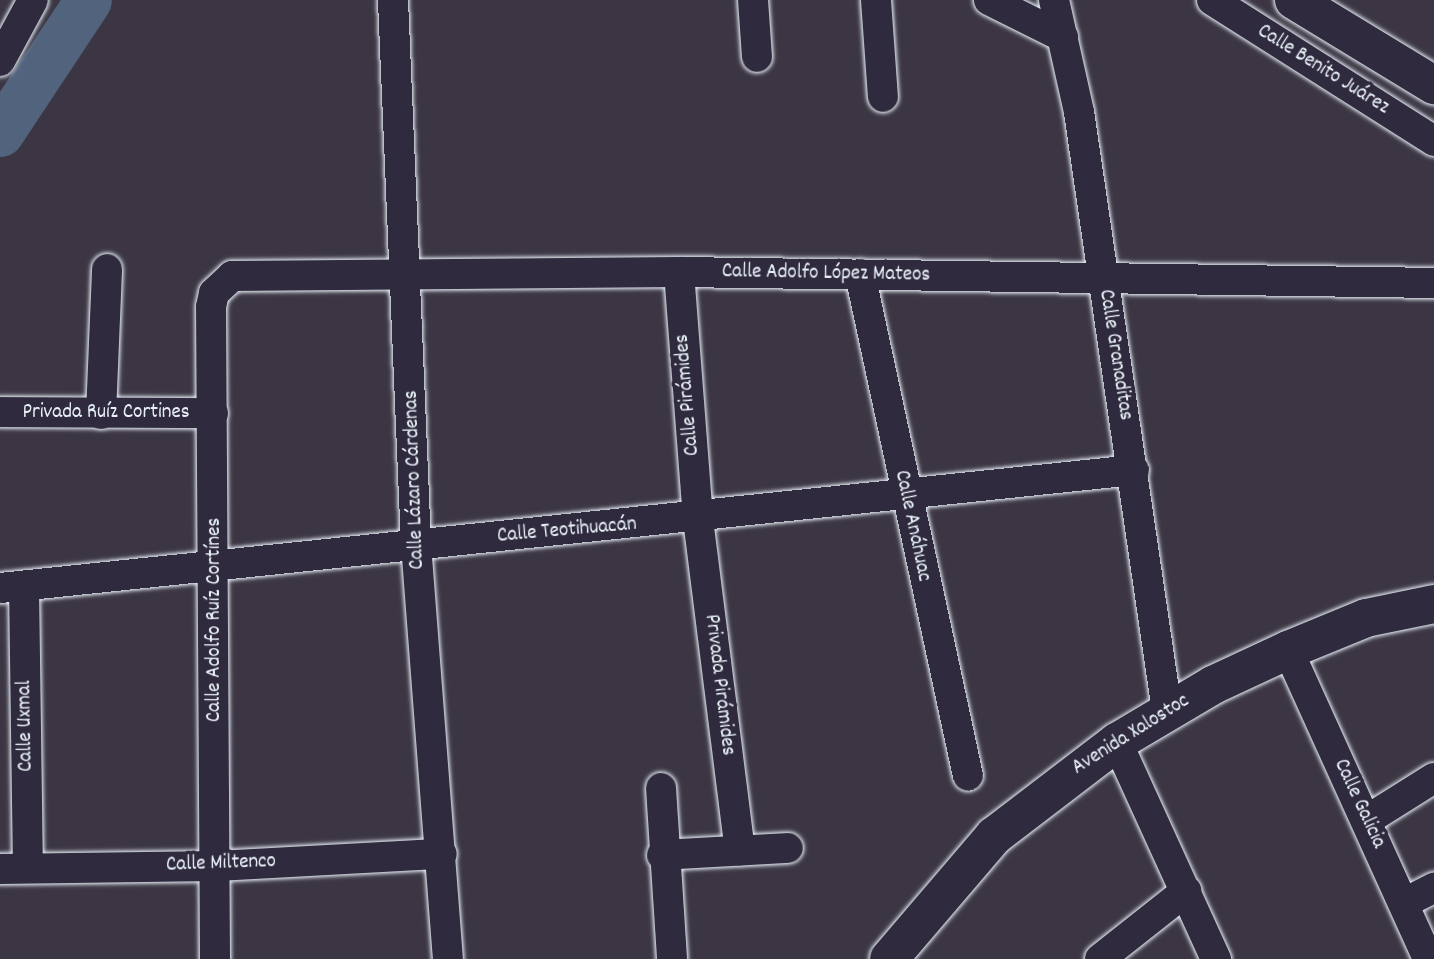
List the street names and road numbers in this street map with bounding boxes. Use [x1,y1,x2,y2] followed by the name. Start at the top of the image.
[1252,19,1394,121] street label: Calle Benito Juárez
[722,260,930,288] street label: Calle Adolfo López Mateos
[1092,288,1138,422] street label: Calle Granaditas
[670,333,706,457] street label: Calle Pirámides
[399,390,431,570] street label: Calle Lázaro Cárdenas
[22,400,190,426] street label: Privada Ruíz Cortines
[888,468,936,584] street label: Calle Anáhuac
[496,512,638,550] street label: Calle Teotihuacán
[202,518,228,722] street label: Calle Adolfo Ruíz Cortínes
[698,613,740,757] street label: Privada Pirámides
[13,680,39,772] street label: Calle Uxmal
[1068,689,1194,781] street label: Avenida Xalostoc
[1327,755,1391,853] street label: Calle Galicia
[166,849,276,879] street label: Calle Miltenco

